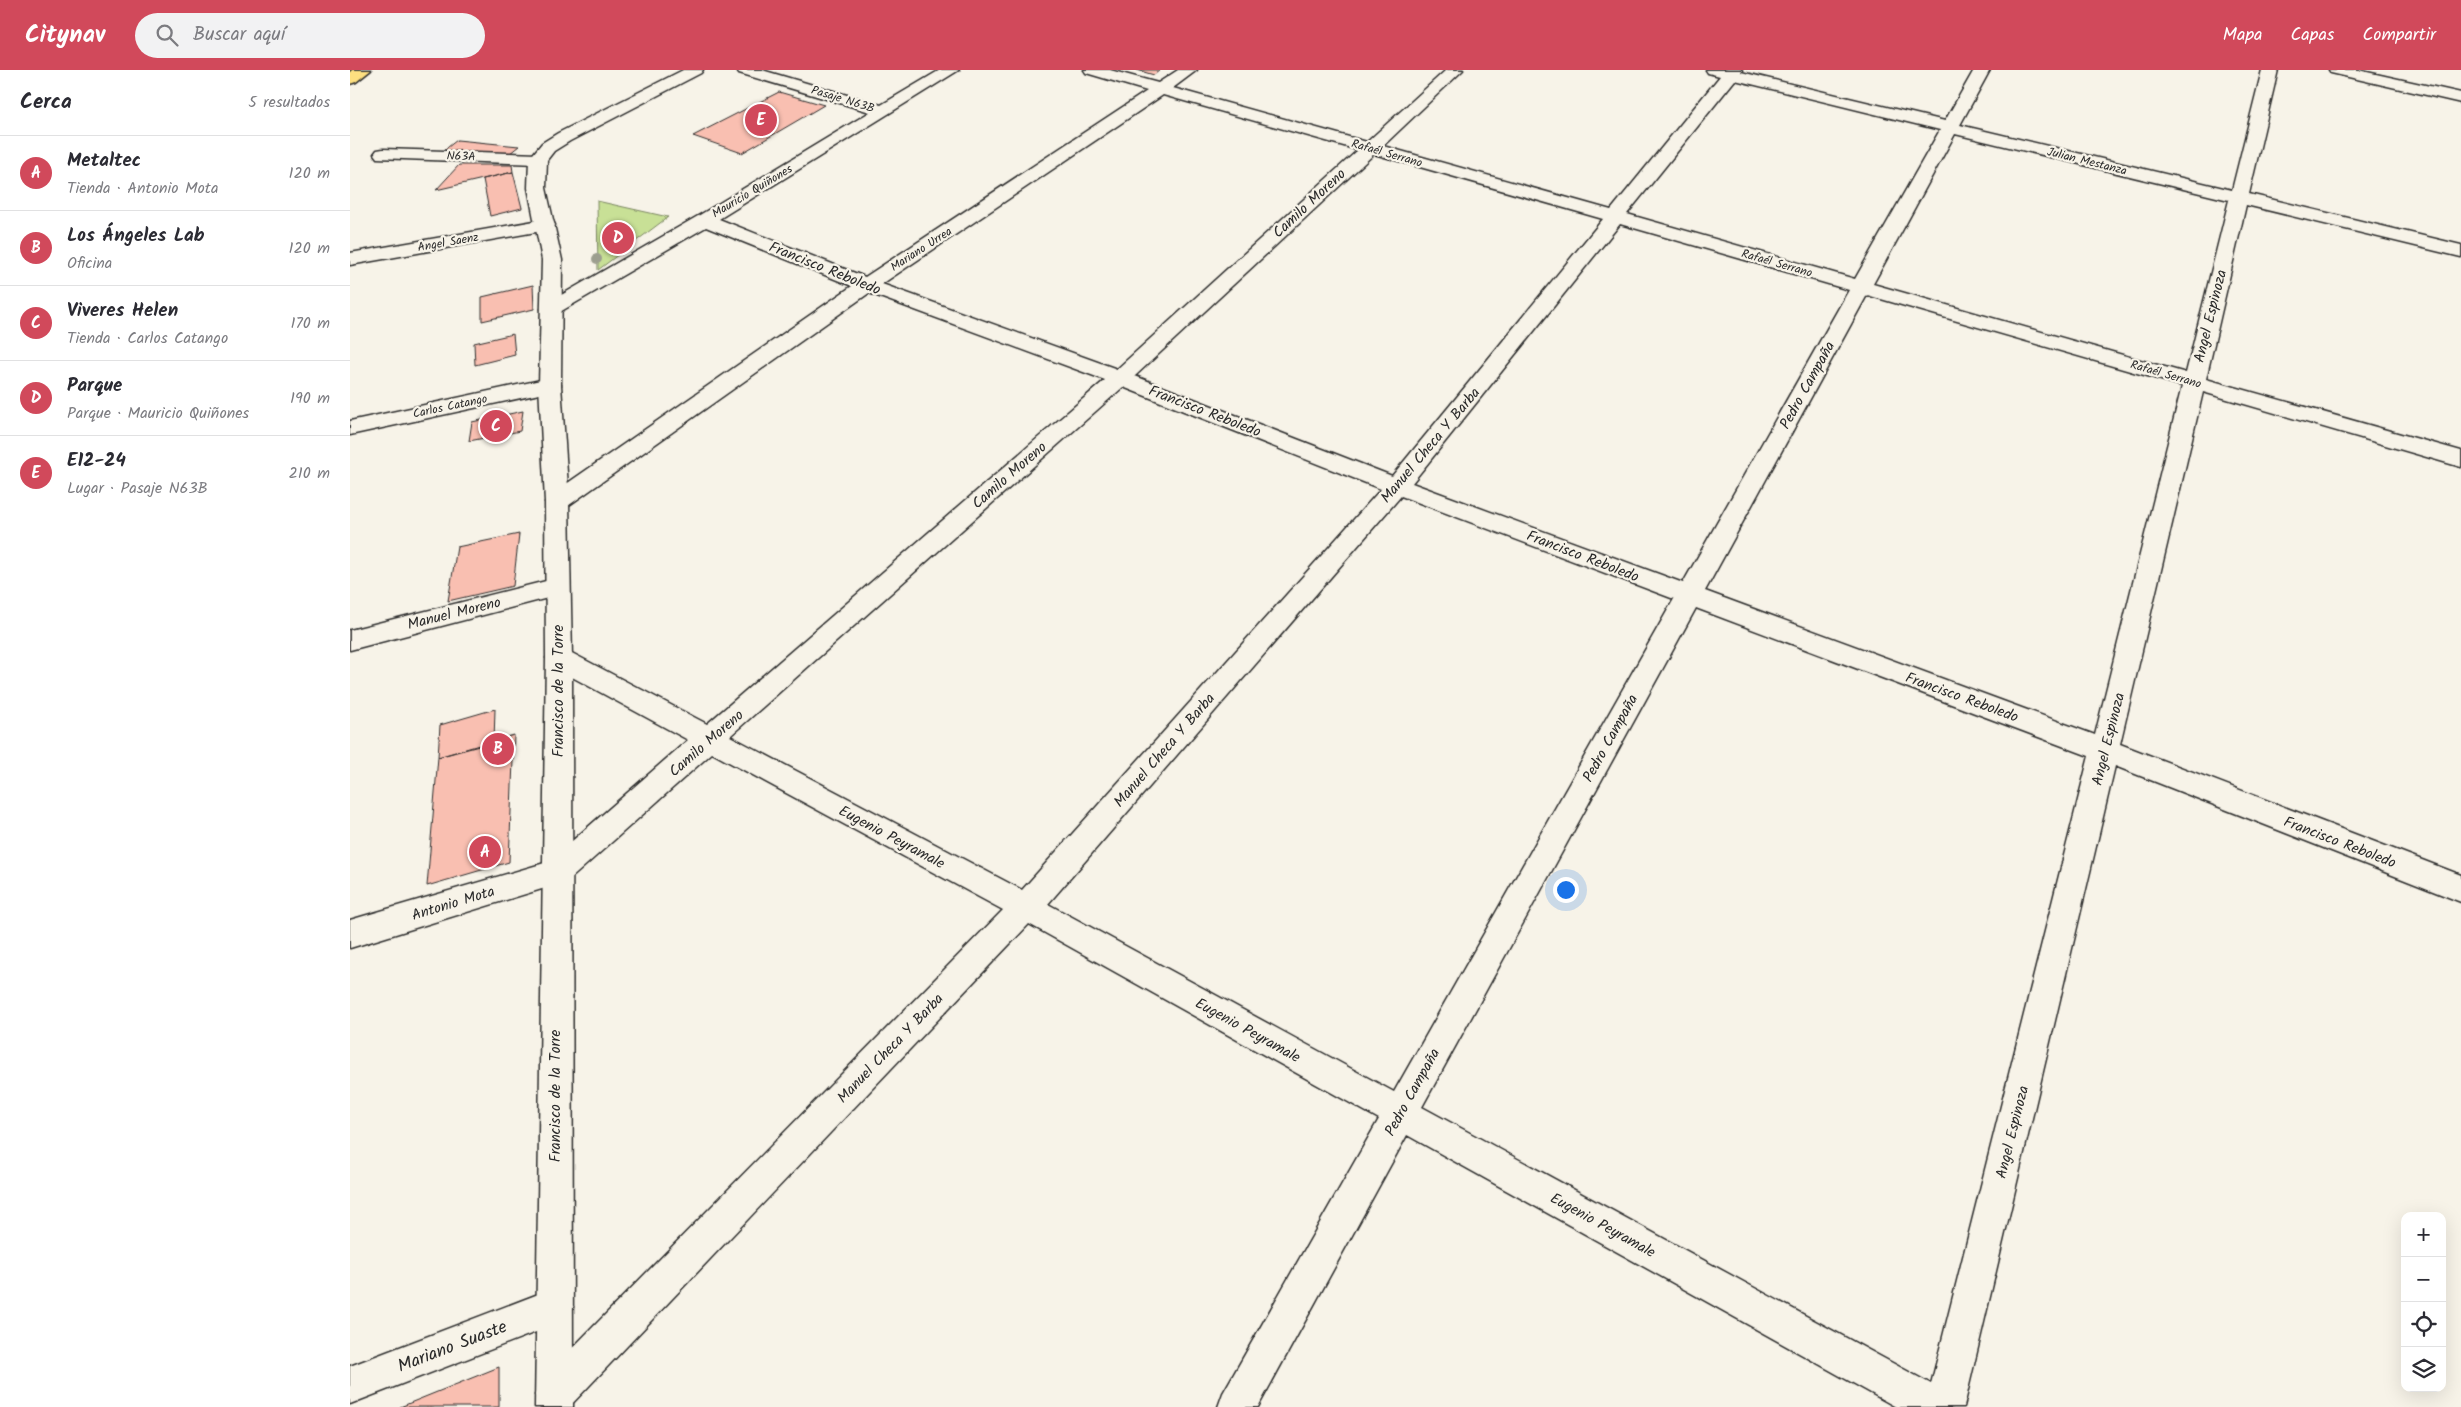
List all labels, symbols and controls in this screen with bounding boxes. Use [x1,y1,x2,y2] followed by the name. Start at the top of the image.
[135,13,485,58] search box
[25,16,105,55] text: Citynav
[193,20,285,50] text: Buscar aquí
[153,21,181,49] icon: search
[2223,21,2263,50] text: Mapa
[2291,21,2335,50] text: Capas
[2363,21,2436,50] text: Compartir
[809,81,877,118] street label: Pasaje N63B
[20,86,72,119] text: Cerca
[248,90,330,115] text: 5 resultados
[745,101,777,139] pin: E
[1349,134,1425,173] street label: Rafaél Serrano
[2045,142,2129,181] street label: Julian Mestanza
[67,146,141,176] text: Metaltec
[446,147,476,166] street label: N63A
[708,160,796,223] street label: Mauricio Quiñones
[31,161,41,186] text: A
[289,161,330,186] text: 120 m
[1267,163,1352,244] street label: Camilo Moreno
[67,176,218,201] text: Tienda · Antonio Mota
[602,219,634,257] pin: D
[67,221,205,251] text: Los Ángeles Lab
[887,222,956,277] street label: Mariano Urrea
[416,228,480,257] street label: Angel Saenz
[31,236,41,261] text: B
[289,236,330,261] text: 120 m
[765,236,884,302] street label: Francisco Reboledo
[1739,244,1815,283] street label: Rafaél Serrano
[67,251,112,276] text: Oficina
[2188,267,2234,365] street label: Angel Espinoza
[67,296,178,326] text: Viveres Helen
[31,311,41,336] text: C
[290,311,330,336] text: 170 m
[67,326,228,351] text: Tienda · Carlos Catango
[1774,337,1842,434] street label: Pedro Campaña
[2128,355,2204,394] street label: Rafaél Serrano
[67,371,122,401] text: Parque
[1145,379,1265,445] street label: Francisco Reboledo
[1375,382,1487,509] street label: Manuel Checa Y Barba
[31,386,41,411] text: D
[290,386,330,411] text: 190 m
[411,389,489,424] street label: Carlos Catango
[67,401,249,426] text: Parque · Mauricio Quiñones
[480,407,512,445] pin: C
[967,436,1053,515] street label: Camilo Moreno
[67,446,126,476] text: E12-24
[32,461,40,486] text: E
[289,461,330,486] text: 210 m
[67,476,208,501] text: Lugar · Pasaje N63B
[1523,524,1643,590] street label: Francisco Reboledo
[405,591,504,637] street label: Manuel Moreno
[547,625,571,757] street label: Francisco de la Torre
[1902,666,2022,730] street label: Francisco Reboledo
[1108,688,1221,813] street label: Manuel Checa Y Barba
[1577,690,1645,787] street label: Pedro Campaña
[2086,690,2132,788] street label: Angel Espinoza
[664,704,750,783] street label: Camilo Moreno
[482,730,514,768] pin: B
[834,800,949,876] street label: Eugenio Peyramale
[2280,810,2400,876] street label: Francisco Reboledo
[469,833,501,871] pin: A
[1553,877,1579,903] your location
[409,880,498,928] street label: Antonio Mota
[832,988,950,1109] street label: Manuel Checa Y Barba
[1190,992,1305,1070] street label: Eugenio Peyramale
[544,1030,568,1162] street label: Francisco de la Torre
[1379,1044,1447,1141] street label: Pedro Campaña
[1990,1083,2036,1181] street label: Angel Espinoza
[1545,1187,1660,1265] street label: Eugenio Peyramale
[2401,1212,2446,1392] map controls
[2401,1212,2446,1257] button: +
[2401,1257,2446,1302] button: −
[2401,1302,2446,1347] button: locate
[393,1313,512,1382] street label: Mariano Suaste
[2401,1347,2446,1392] button: layers

